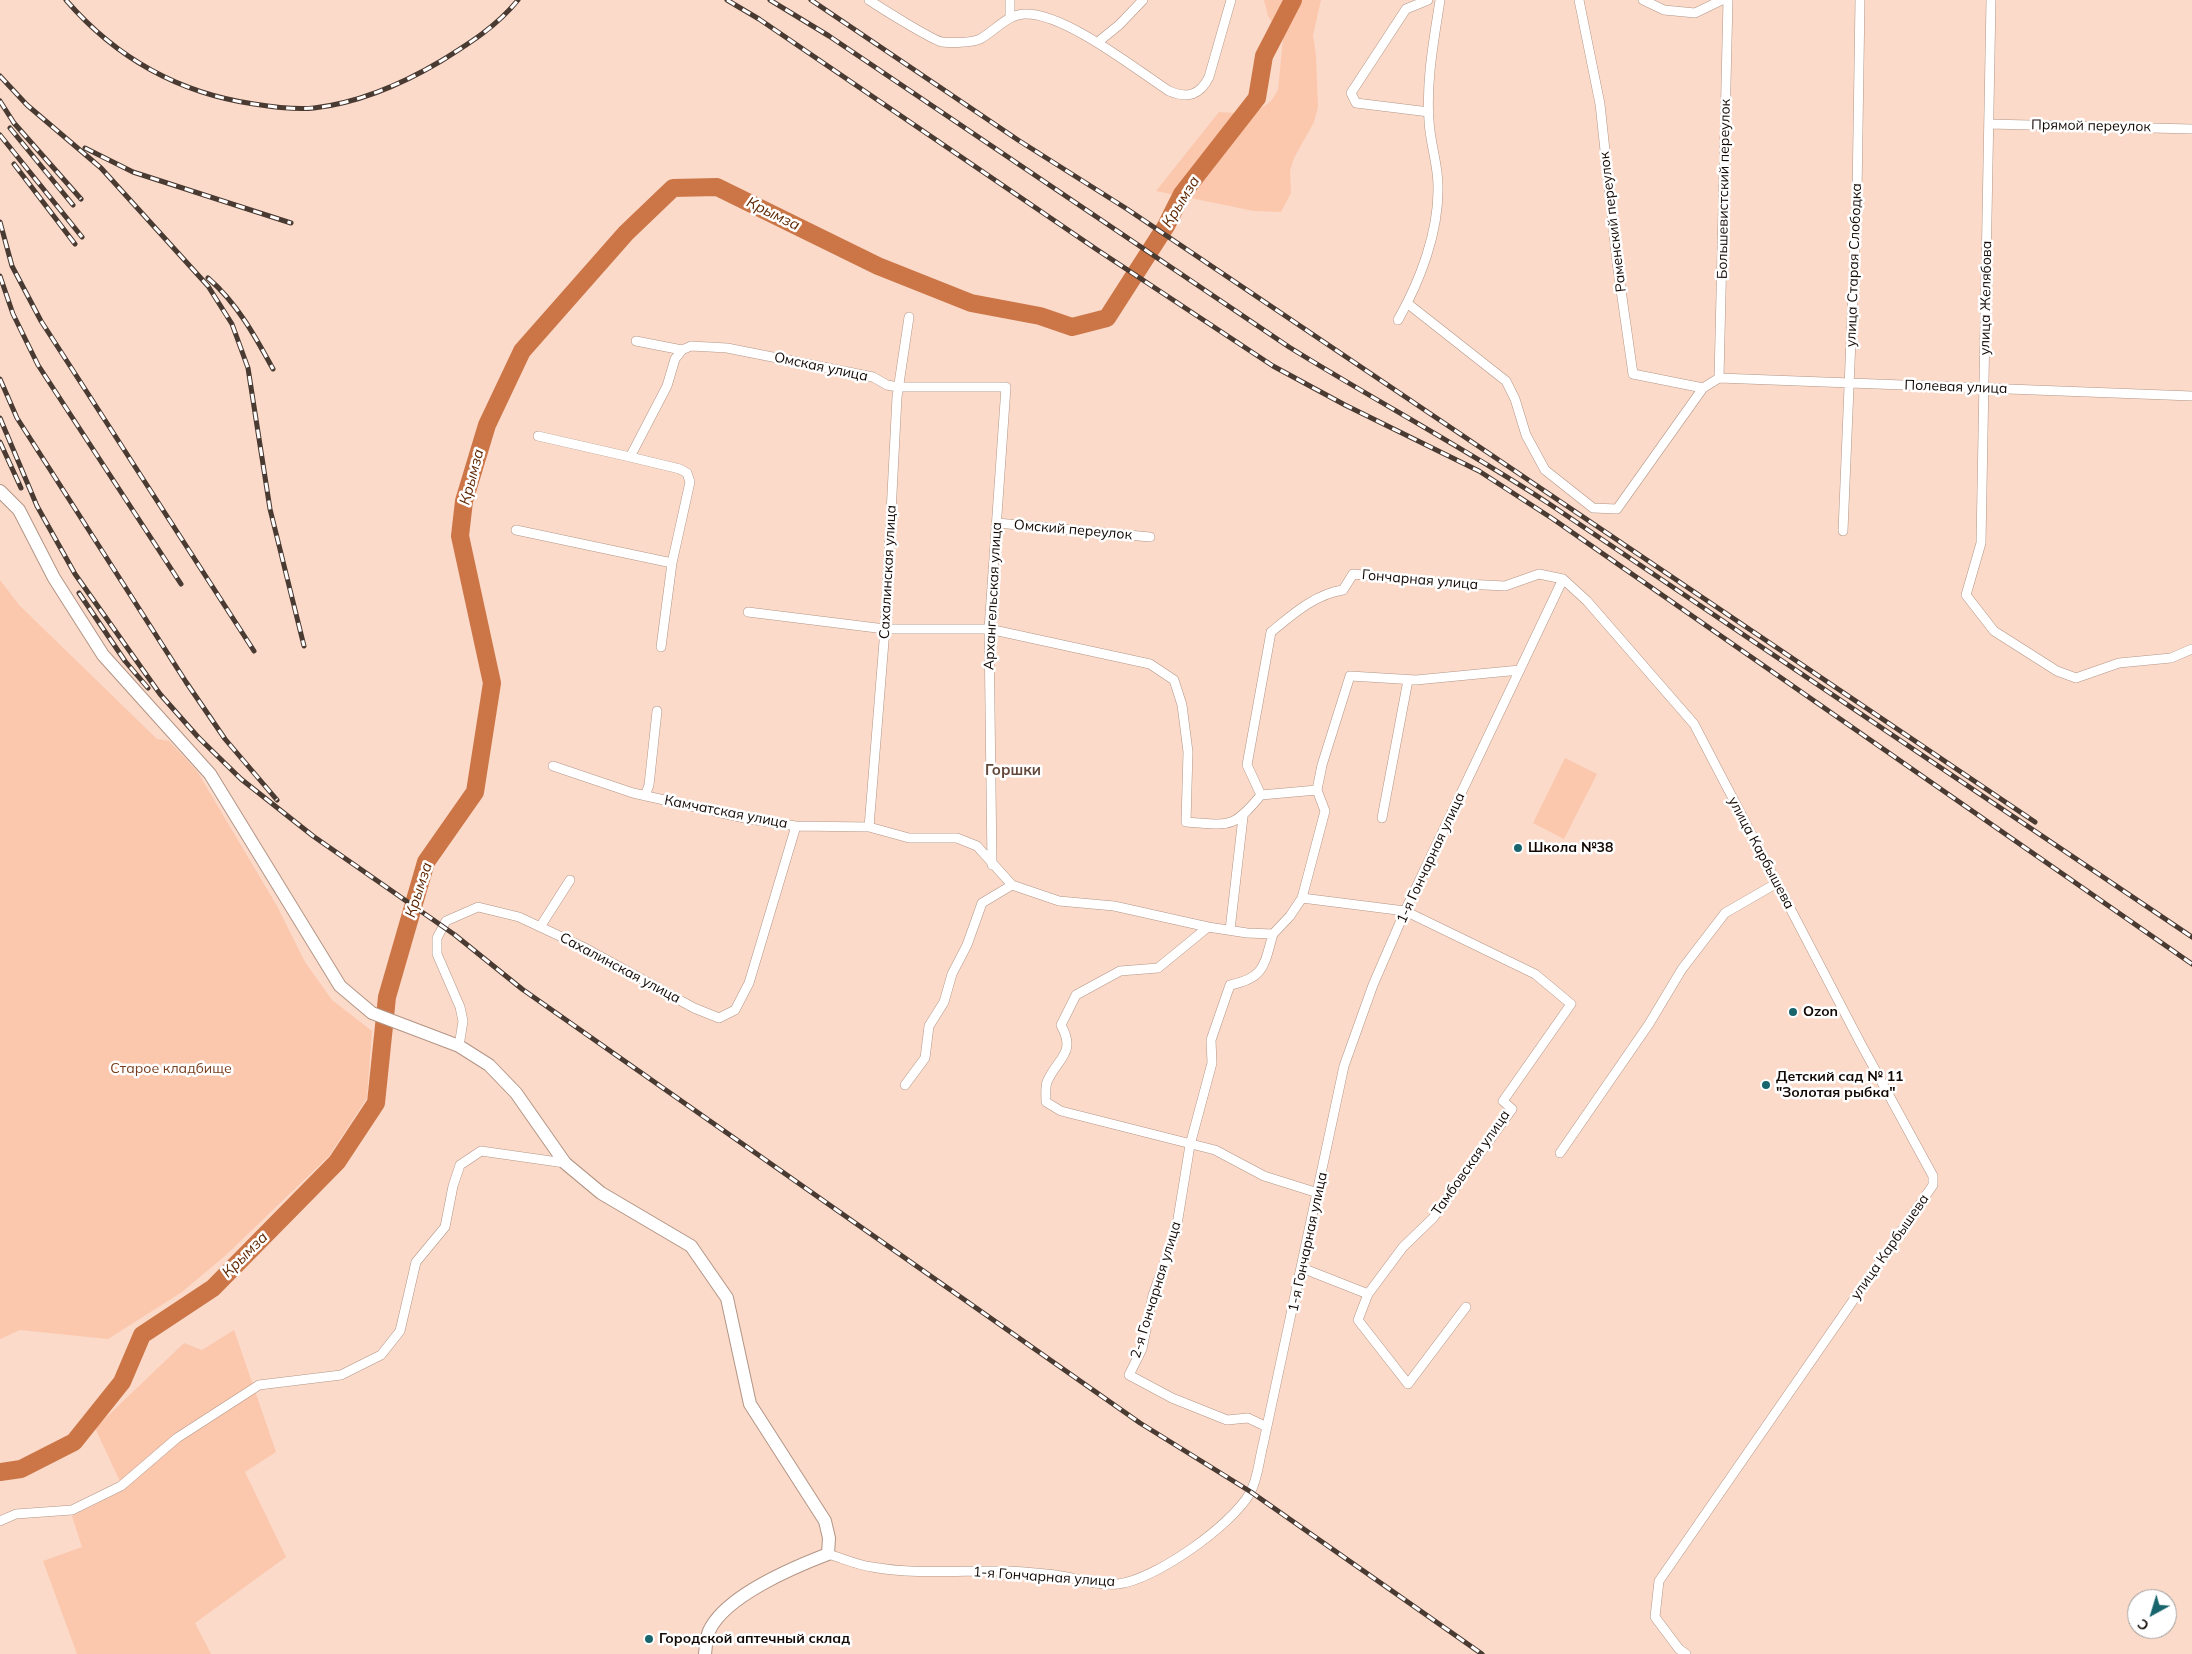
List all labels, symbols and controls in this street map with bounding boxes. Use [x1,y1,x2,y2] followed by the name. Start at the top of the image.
[1714,99,1734,279] street label: Большевистский переулок
[2031,117,2151,135] street label: Прямой переулок
[1596,151,1630,293] street label: Раменский переулок
[1158,173,1204,231] water label: Крымза
[1843,183,1865,347] street label: улица Старая Слободка
[743,193,803,235] water label: Крымза
[1977,241,1995,355] street label: улица Желябова
[773,349,869,385] street label: Омская улица
[1904,377,2008,397] street label: Полевая улица
[456,447,488,507] water label: Крымза
[876,505,900,639] street label: Сахалинская улица
[1013,516,1133,544] street label: Омский переулок
[981,522,1005,670] street label: Архангельская улица
[1361,567,1479,593] street label: Гончарная улица
[985,761,1041,779] district label: Горшки
[1393,790,1469,926] street label: 1-я Гончарная улица
[663,792,789,832] street label: Камчатская улица
[1724,794,1798,912] street label: улица Карбышева
[1528,840,1613,856] place label: Школа №38
[1512,842,1524,854] marker: Школа №38
[402,860,436,920] water label: Крымза
[557,929,683,1007] street label: Сахалинская улица
[1803,1004,1838,1020] place label: Ozon
[1787,1006,1799,1018] marker: Ozon
[110,1061,232,1077] park label: Старое кладбище
[1776,1069,1903,1102] place label: Детский сад № 11 "Золотая рыбка"
[1760,1079,1772,1091] marker: Детский сад № 11 "Золотая рыбка"
[1428,1107,1514,1219] street label: Тамбовская улица
[1285,1171,1331,1313] street label: 1-я Гончарная улица
[1847,1191,1933,1303] street label: улица Карбышева
[1127,1219,1185,1361] street label: 2-я Гончарная улица
[218,1228,272,1282] water label: Крымза
[972,1564,1116,1590] street label: 1-я Гончарная улица
[2127,1589,2177,1639] north arrow
[2134,1615,2153,1635] text: С
[659,1631,850,1647] place label: Городской аптечный склад
[643,1633,655,1645] marker: Городской аптечный склад

